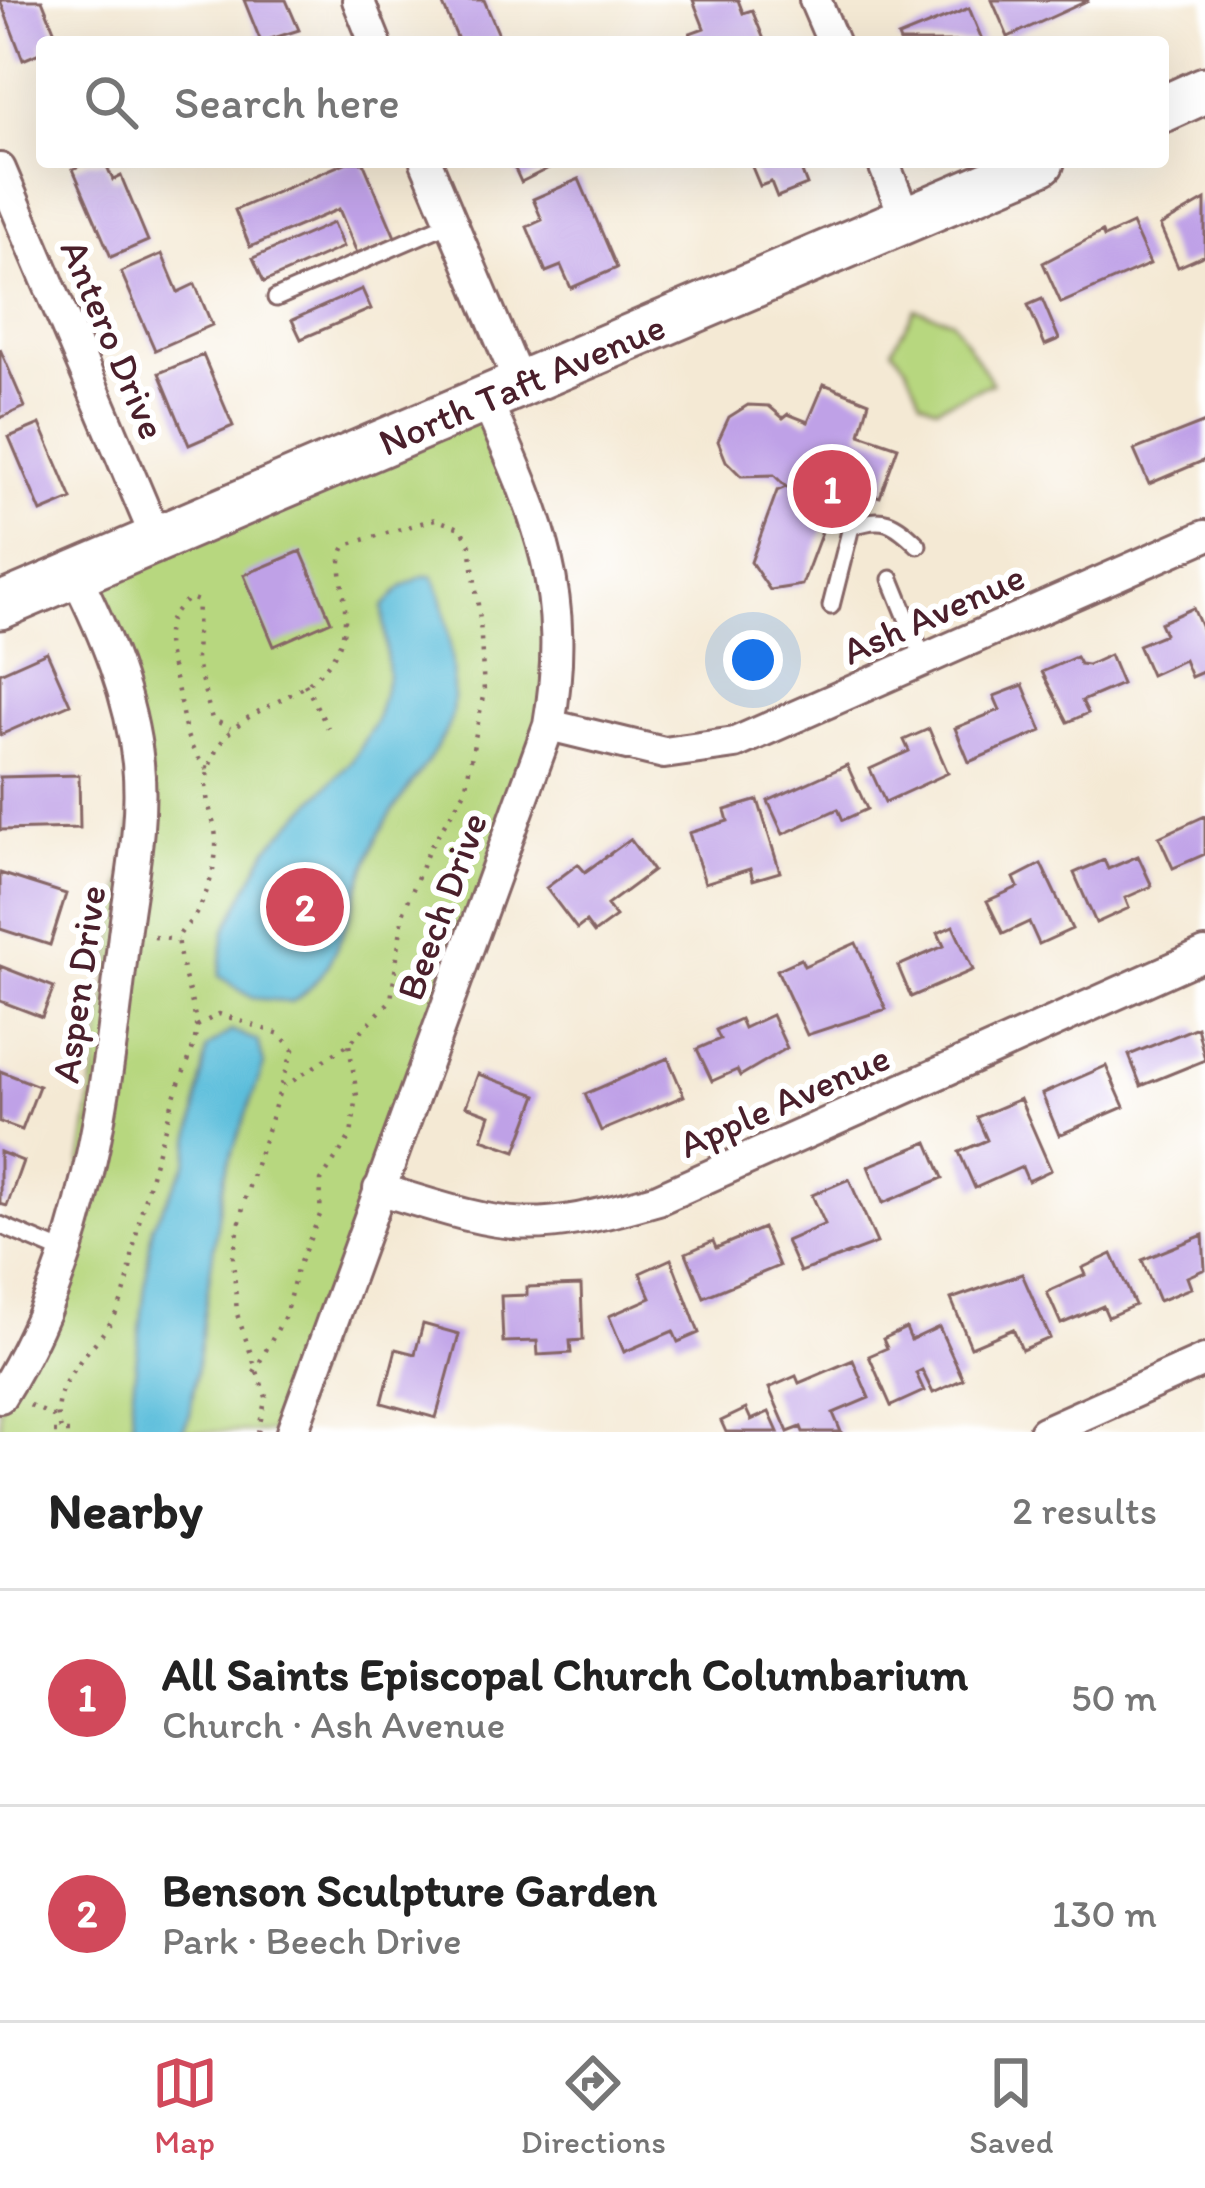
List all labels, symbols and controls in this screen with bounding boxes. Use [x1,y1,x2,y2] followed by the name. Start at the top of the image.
[36,36,1169,168] search box
[78,69,144,135] icon: search
[174,75,400,129] text: Search here
[50,232,177,446] street label: Antero Drive
[371,302,672,466] street label: North Taft Avenue
[793,444,871,534] pin: 1
[835,552,1032,675] street label: Ash Avenue
[723,630,783,690] your location
[386,806,497,1006] street label: Beech Drive
[266,862,344,952] pin: 2
[41,882,116,1086] street label: Aspen Drive
[671,1033,897,1168] street label: Apple Avenue
[48,1480,203,1541] text: Nearby
[1012,1487,1157,1534] text: 2 results
[162,1647,968,1701] text: All Saints Episcopal Church Columbarium
[78,1674,96,1721] text: 1
[1071,1674,1157,1721] text: 50 m
[162,1701,505,1748] text: Church · Ash Avenue
[162,1863,657,1917] text: Benson Sculpture Garden
[77,1890,97,1937] text: 2
[1052,1890,1157,1937] text: 130 m
[162,1917,462,1964] text: Park · Beech Drive
[152,2050,218,2161] tab: Map
[521,2050,666,2161] tab: Directions
[969,2050,1053,2161] tab: Saved

